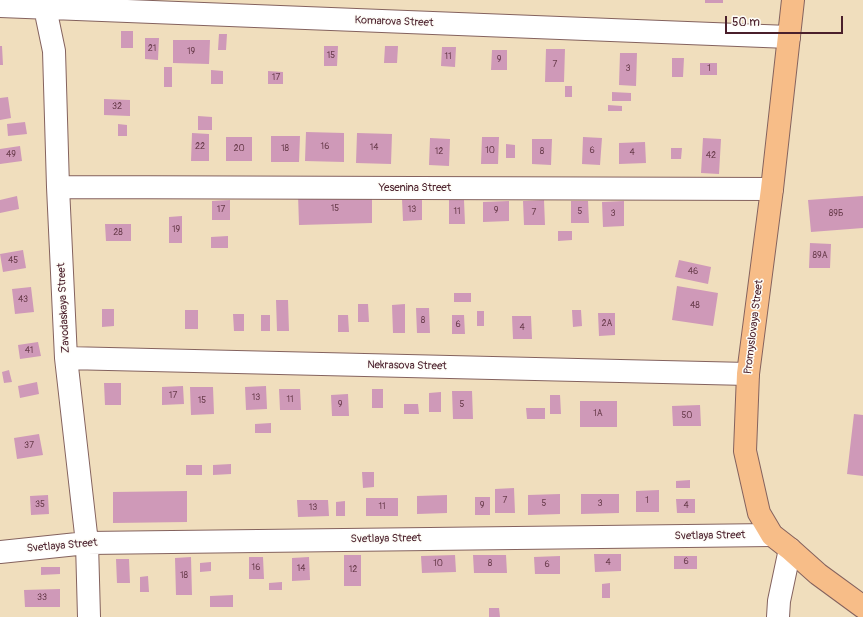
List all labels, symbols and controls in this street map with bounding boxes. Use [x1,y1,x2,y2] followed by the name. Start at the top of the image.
[727,8,845,34] scale bar
[354,14,434,30] street label: Komarova Street
[732,15,760,30] text: 50 m
[148,44,156,54] house number: 21
[187,47,195,57] house number: 19
[327,51,335,61] house number: 15
[444,52,452,62] house number: 11
[497,55,501,65] house number: 9
[553,60,557,70] house number: 7
[625,64,631,74] house number: 3
[707,64,711,74] house number: 1
[272,73,280,83] house number: 17
[112,102,122,112] house number: 32
[195,142,205,152] house number: 22
[321,142,329,152] house number: 16
[370,143,378,153] house number: 14
[233,144,245,154] house number: 20
[281,144,289,154] house number: 18
[485,146,495,156] house number: 10
[589,146,595,156] house number: 6
[435,147,443,157] house number: 12
[540,147,544,157] house number: 8
[629,148,635,158] house number: 4
[6,150,16,160] house number: 49
[706,151,716,161] house number: 42
[379,181,451,195] street label: Yesenina Street
[331,204,339,214] house number: 15
[217,205,225,215] house number: 17
[408,205,416,215] house number: 13
[494,206,498,216] house number: 9
[453,207,461,217] house number: 11
[578,207,582,217] house number: 5
[532,208,536,218] house number: 7
[610,209,616,219] house number: 3
[829,209,843,219] house number: 89Б
[172,225,180,235] house number: 19
[113,228,123,238] house number: 28
[812,251,828,261] house number: 89А
[8,256,18,266] house number: 45
[55,262,73,354] street label: Zavodaskaya Street
[688,267,698,277] house number: 46
[742,279,766,375] street label: Promyslovaya Street
[18,295,28,305] house number: 43
[690,301,700,311] house number: 48
[421,316,425,326] house number: 8
[602,319,612,329] house number: 2А
[455,320,461,330] house number: 6
[519,323,525,333] house number: 4
[25,346,33,356] house number: 41
[367,359,447,373] street label: Nekrasova Street
[169,391,177,401] house number: 17
[252,393,260,403] house number: 13
[286,395,294,405] house number: 11
[198,396,206,406] house number: 15
[338,400,342,410] house number: 9
[460,400,464,410] house number: 5
[593,409,603,419] house number: 1А
[681,411,693,421] house number: 50
[24,441,34,451] house number: 37
[503,496,507,506] house number: 7
[645,496,649,506] house number: 1
[542,499,546,509] house number: 5
[597,499,603,509] house number: 3
[35,500,45,510] house number: 35
[480,501,484,511] house number: 9
[683,501,689,511] house number: 4
[378,502,386,512] house number: 11
[309,503,317,513] house number: 13
[674,529,746,543] street label: Svetlaya Street
[350,532,422,546] street label: Svetlaya Street
[26,536,98,556] street label: Svetlaya Street
[683,557,689,567] house number: 6
[605,558,611,568] house number: 4
[433,559,443,569] house number: 10
[488,559,492,569] house number: 8
[544,560,550,570] house number: 6
[252,563,260,573] house number: 16
[297,564,305,574] house number: 14
[349,565,357,575] house number: 12
[180,571,188,581] house number: 18
[37,593,47,603] house number: 33

